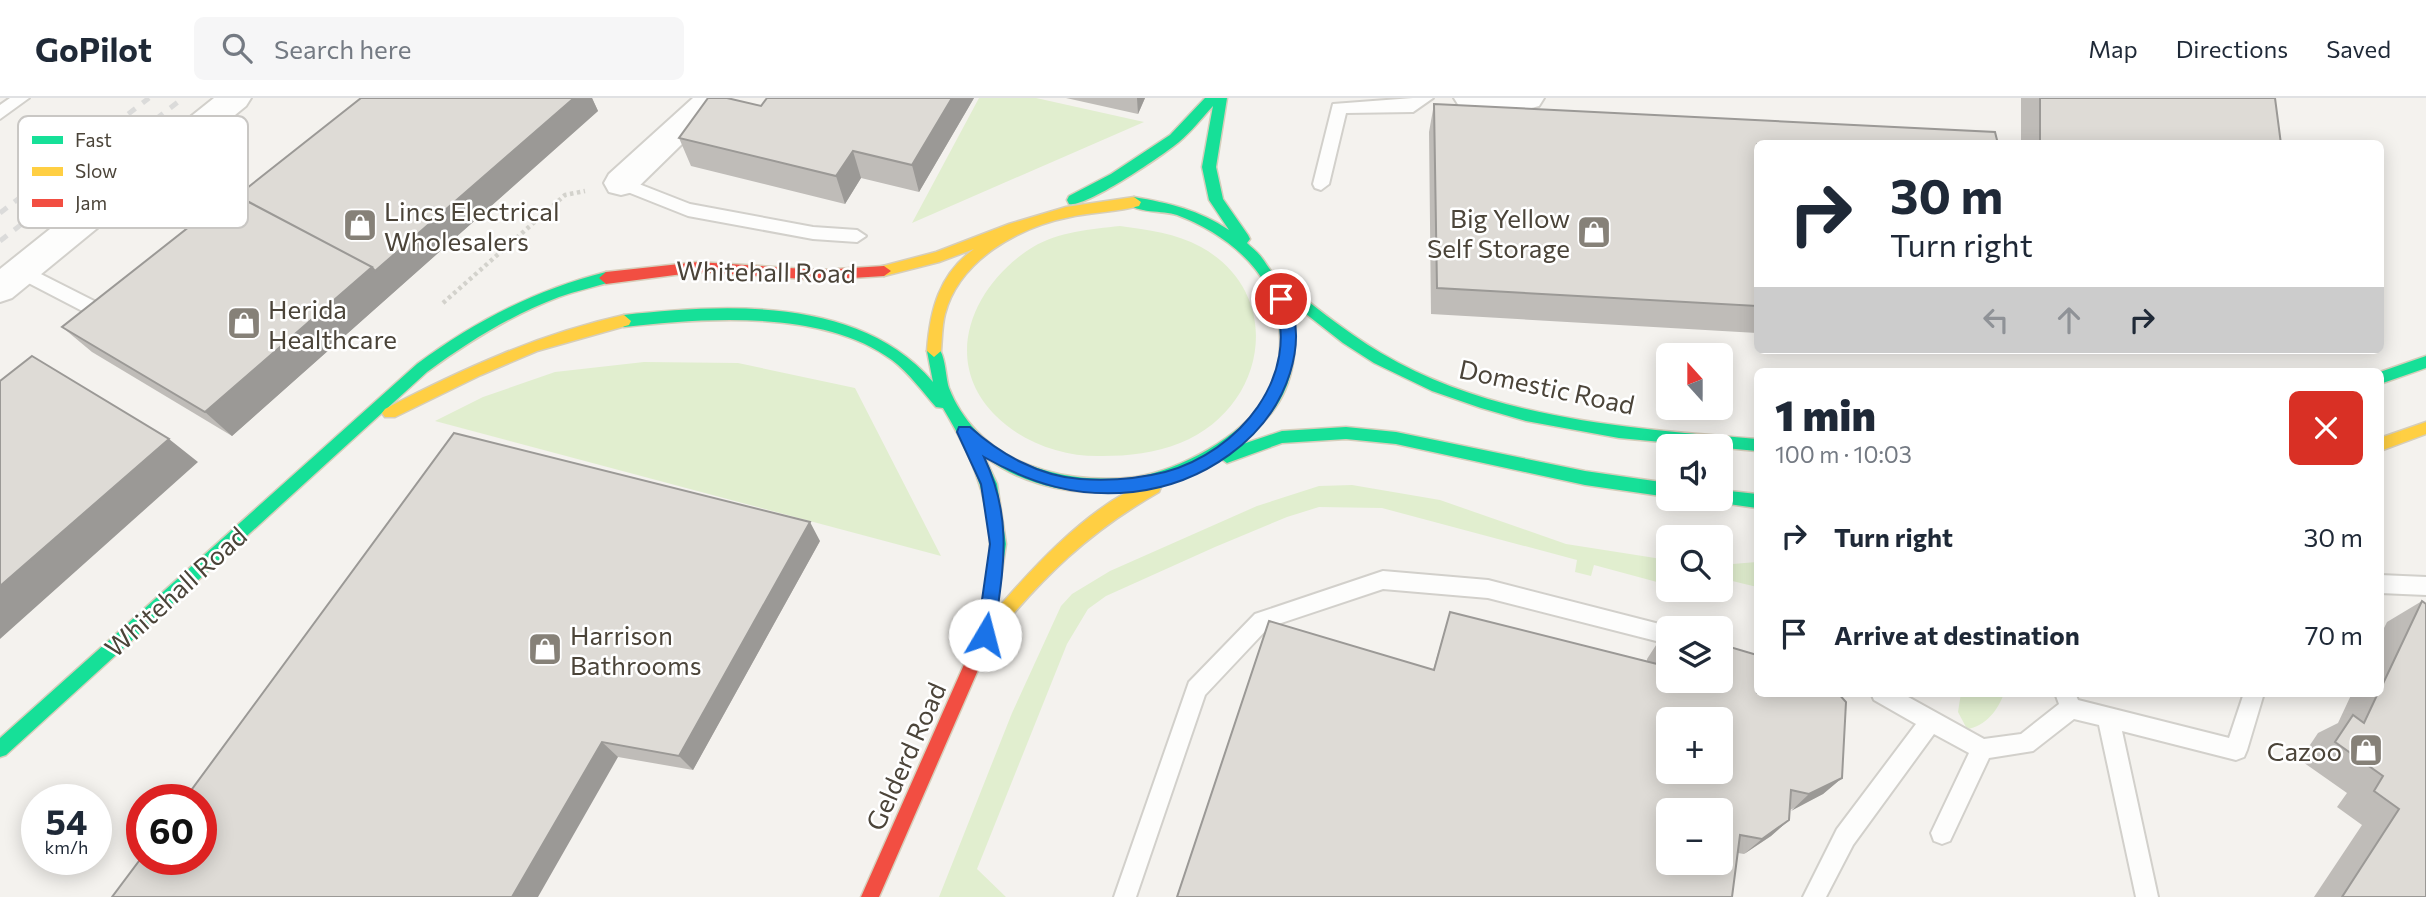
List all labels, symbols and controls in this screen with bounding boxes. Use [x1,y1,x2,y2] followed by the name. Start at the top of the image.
[194,17,684,80] search box
[35,28,152,69] text: GoPilot
[218,29,256,67] icon: search
[274,33,411,64] text: Search here
[2088,34,2138,63] text: Map
[2176,34,2288,63] text: Directions
[2326,34,2391,63] text: Saved
[18,116,248,228] legend
[75,128,112,151] text: Fast
[75,159,117,182] text: Slow
[1890,164,2003,224] text: 30 m
[1775,168,1866,259] icon: right
[75,191,107,214] text: Jam
[384,195,560,256] place label: Lincs Electrical Wholesalers
[1427,202,1570,263] place label: Big Yellow Self Storage
[341,206,379,244] shop icon: Lincs Electrical Wholesalers
[1575,213,1613,251] shop icon: Big Yellow Self Storage
[1890,224,2033,264] text: Turn right
[676,254,856,288] street label: Whitehall Road
[1251,269,1311,329] pin
[1262,280,1300,318] icon: arrive
[268,293,397,354] place label: Herida Healthcare
[1977,301,2015,339] icon: left
[2050,301,2088,339] icon: ahead
[2123,301,2161,339] icon: right
[225,304,263,342] shop icon: Herida Healthcare
[1656,343,1732,420] north arrow
[1656,343,1733,875] map controls
[1456,352,1638,420] street label: Domestic Road
[1775,388,1876,440] text: 1 min
[2289,391,2363,465] button: close
[1656,434,1733,511] button: sound
[1775,440,1912,468] text: 100 m · 10:03
[1775,517,1813,555] icon: right
[98,519,252,663] street label: Whitehall Road
[1834,521,1953,552] text: Turn right
[2304,521,2363,552] text: 30 m
[1656,525,1733,602] button: search
[948,598,1022,672] position arrow
[1775,615,1813,653] icon: arrive
[1656,616,1733,693] button: layers
[570,619,701,680] place label: Harrison Bathrooms
[1834,619,2080,650] text: Arrive at destination
[2305,619,2363,650] text: 70 m
[526,630,564,668] shop icon: Harrison Bathrooms
[859,677,951,835] street label: Gelderd Road
[1656,707,1733,784] button: +
[2347,731,2385,769] shop icon: Cazoo
[2267,735,2342,766] place label: Cazoo
[126,784,217,875] speed limit sign: 60
[1656,798,1733,875] button: −
[46,799,87,842] text: 54
[45,836,88,858] text: km/h

